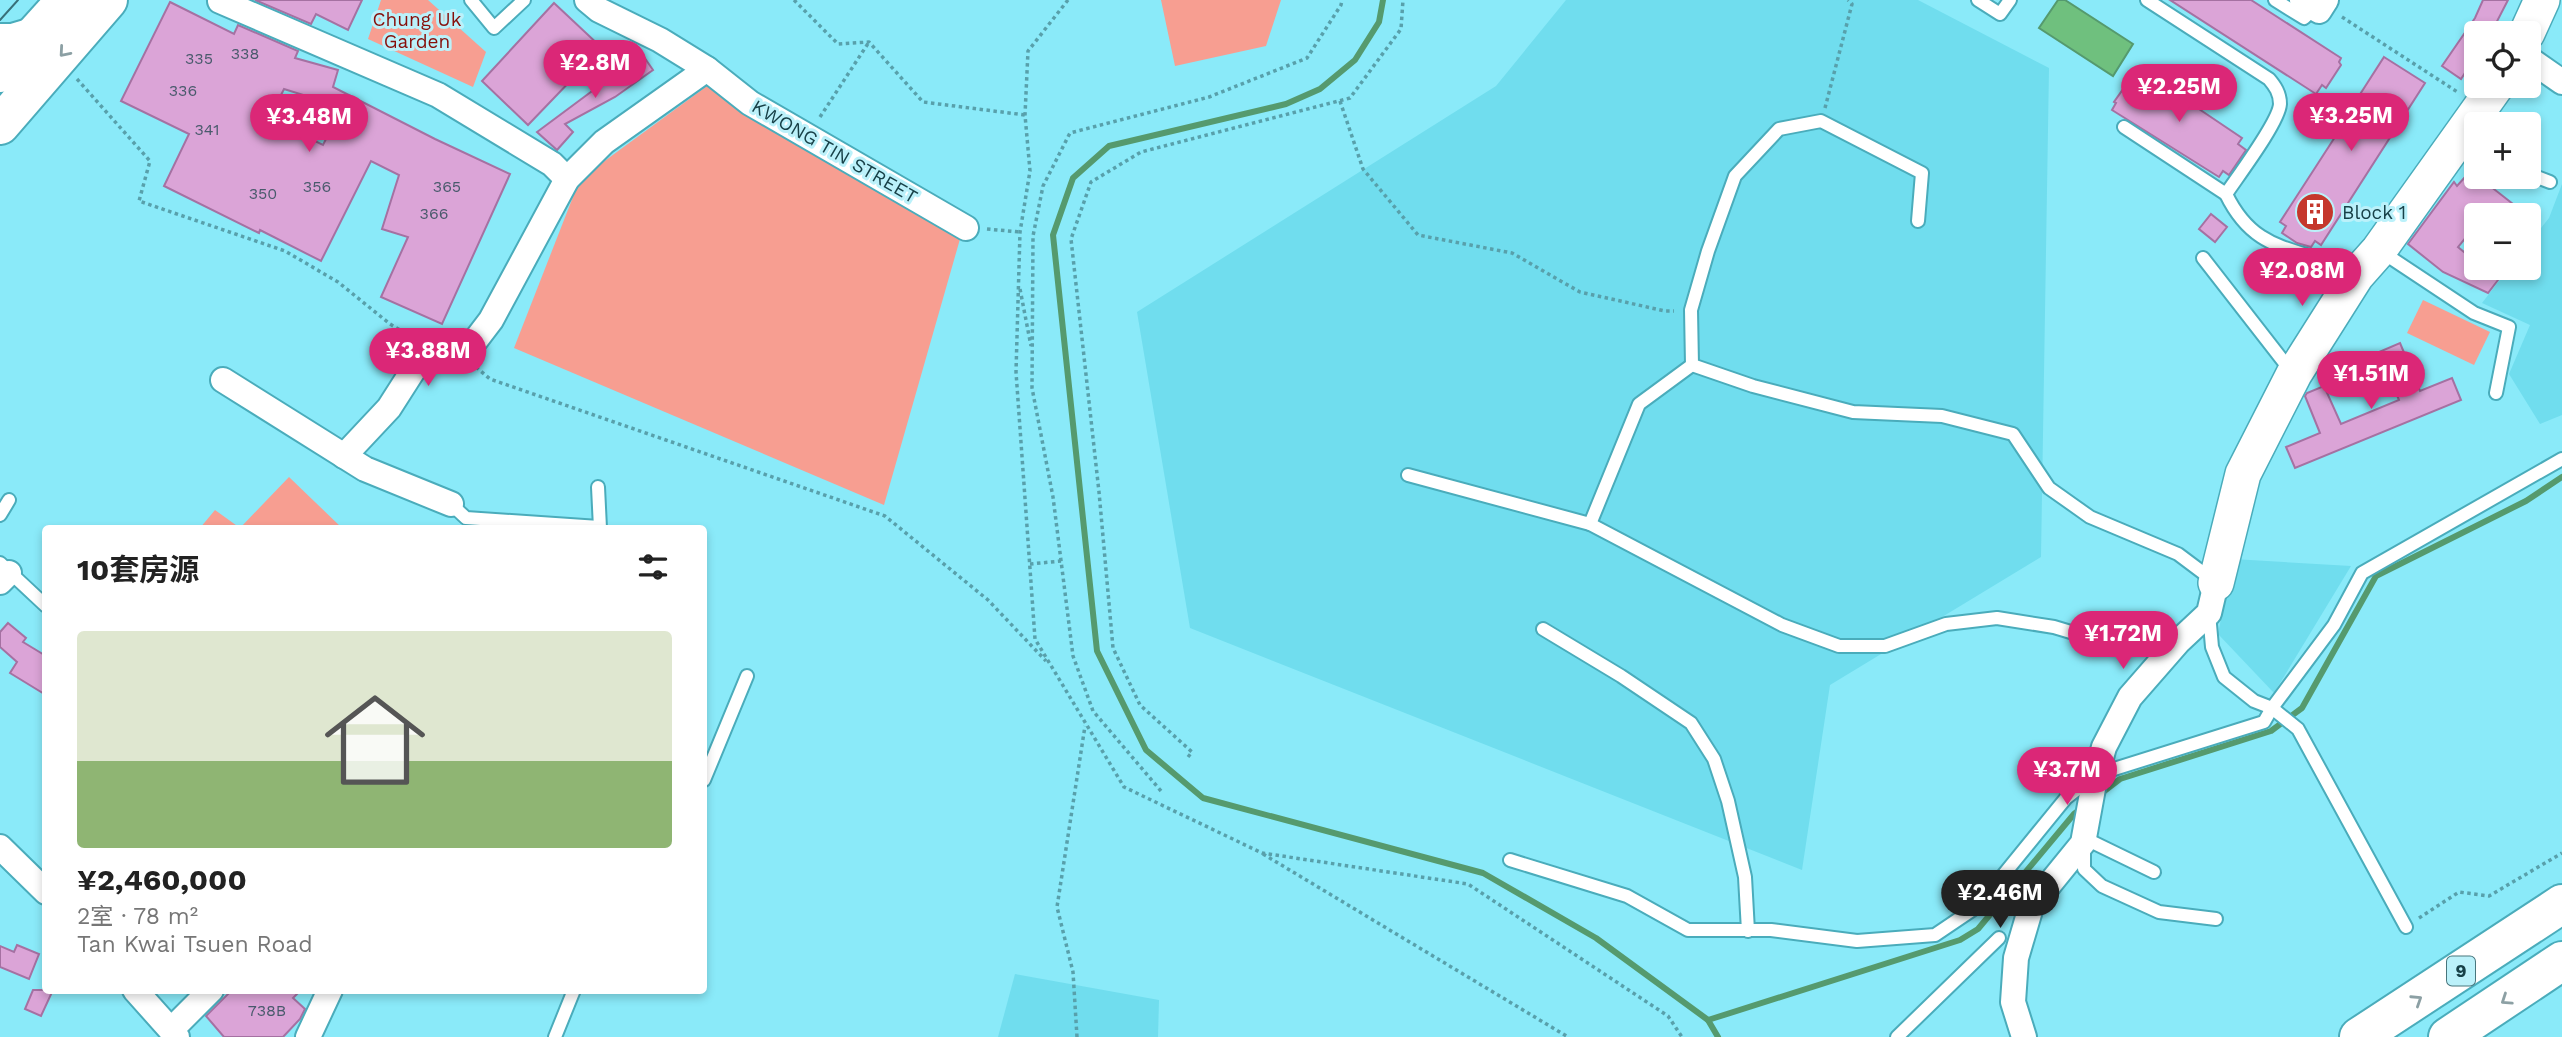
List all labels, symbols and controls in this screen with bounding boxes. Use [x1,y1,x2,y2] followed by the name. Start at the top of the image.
[373,8,462,53] park label: Chung Uk Garden
[2464,21,2541,280] map controls
[2464,21,2541,98] button: locate
[546,41,644,100] pin: ¥2.8M
[60,43,72,56] one-way arrow
[231,44,259,63] house number: 338
[185,49,213,68] house number: 335
[559,49,631,76] text: ¥2.8M
[2122,64,2236,124] pin: ¥2.25M
[2137,73,2221,100] text: ¥2.25M
[169,81,197,100] house number: 336
[252,94,366,154] pin: ¥3.48M
[2294,94,2408,153] pin: ¥3.25M
[748,95,922,208] street label: KWONG TIN STREET
[2309,102,2393,129] text: ¥3.25M
[266,103,352,130] text: ¥3.48M
[2464,112,2541,189] button: +
[194,120,220,139] house number: 341
[303,177,331,196] house number: 356
[433,177,461,196] house number: 365
[249,184,277,203] house number: 350
[2294,191,2336,233] building icon: Block 1
[2342,201,2406,224] place label: Block 1
[2464,203,2541,280] button: −
[420,204,448,223] house number: 366
[2245,248,2359,308] pin: ¥2.08M
[2259,257,2345,284] text: ¥2.08M
[371,328,485,388] pin: ¥3.88M
[385,337,471,364] text: ¥3.88M
[2314,352,2428,411] pin: ¥1.51M
[2333,360,2409,387] text: ¥1.51M
[634,548,672,586] icon: filters
[77,552,199,587] text: 10套房源
[2066,612,2180,671] pin: ¥1.72M
[2084,620,2162,647] text: ¥1.72M
[312,677,438,803] icon: home
[2018,748,2116,807] pin: ¥3.7M
[2033,756,2101,783] text: ¥3.7M
[77,862,247,897] text: ¥2,460,000
[1943,870,2057,930] pin: ¥2.46M
[1957,879,2043,906] text: ¥2.46M
[77,903,198,930] text: 2室 · 78 m²
[77,931,313,958] text: Tan Kwai Tsuen Road
[2447,956,2475,986] road number: 9
[2501,992,2514,1004] one-way arrow
[2409,995,2422,1008] one-way arrow
[248,1001,286,1020] house number: 738B

